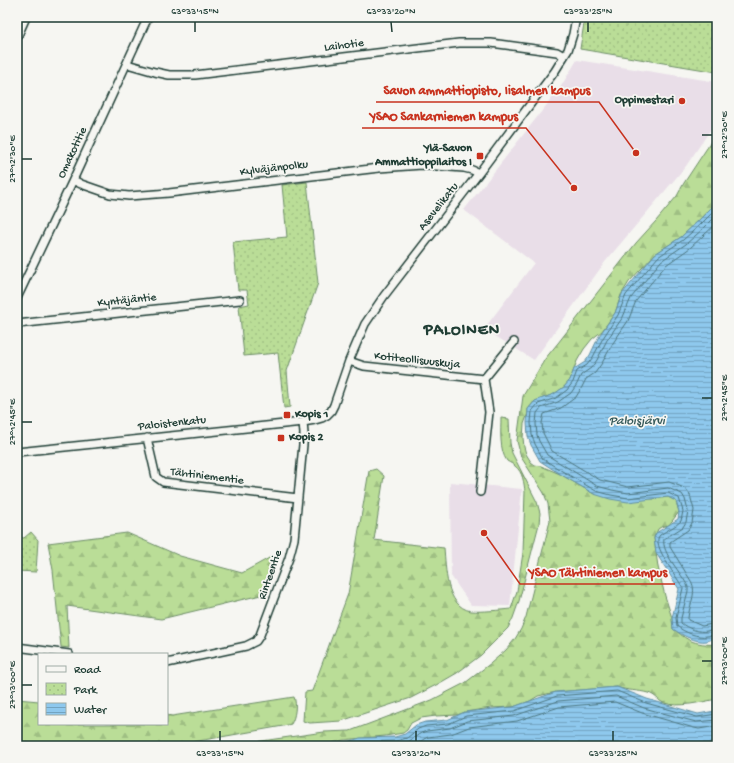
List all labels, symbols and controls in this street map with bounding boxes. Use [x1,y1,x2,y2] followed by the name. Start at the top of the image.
[171,6,219,18] text: 63°33'15"N
[367,6,416,18] text: 63°33'20"N
[564,6,613,18] text: 63°33'25"N
[323,37,366,55] street label: Laihotie
[376,77,599,102] callout: Savon ammattiopisto, Iisalmen kampus
[384,84,592,100] text: Savon ammattiopisto, Iisalmen kampus
[615,94,674,108] place label: Oppimestari
[677,96,687,106] marker: Oppimestari
[362,103,526,128] callout: YSAO Sankarniemen kampus
[368,110,519,126] text: YSAO Sankarniemen kampus
[719,111,731,159] text: 27°12'30"E
[55,124,91,181] street label: Omakotitie
[7,135,19,183] text: 27°12'30"E
[374,142,472,170] place label: Ylä-Savon Ammattioppilaitos I
[475,151,485,161] marker: Ylä-Savon Ammattioppilaitos I
[239,158,309,180] street label: Kylväjänpolku
[416,180,462,234] street label: Asevelikatu
[97,291,158,311] street label: Kyntäjäntie
[423,322,500,341] district label: PALOINEN
[373,350,461,373] street label: Kotiteollisuuskuja
[719,374,731,421] text: 27°12'45"E
[7,398,19,445] text: 27°12'45"E
[294,408,329,422] place label: Kopis 1
[282,410,292,420] marker: Kopis 1
[136,413,207,435] street label: Paloistenkatu
[609,414,667,429] water label: Paloisjärvi
[288,431,324,445] place label: Kopis 2
[276,433,286,443] marker: Kopis 2
[169,465,245,489] street label: Tähtiniementie
[256,548,286,602] street label: Rinteentie
[520,559,675,584] callout: YSAO Tähtiniemen kampus
[527,566,668,582] text: YSAO Tähtiniemen kampus
[719,636,731,685] text: 27°13'00"E
[38,653,168,725] legend
[7,660,19,709] text: 27°13'00"E
[74,664,101,678] text: Road
[73,684,99,698] text: Park
[74,704,108,718] text: Water
[196,748,244,760] text: 63°33'15"N
[392,748,441,760] text: 63°33'20"N
[589,748,638,760] text: 63°33'25"N

